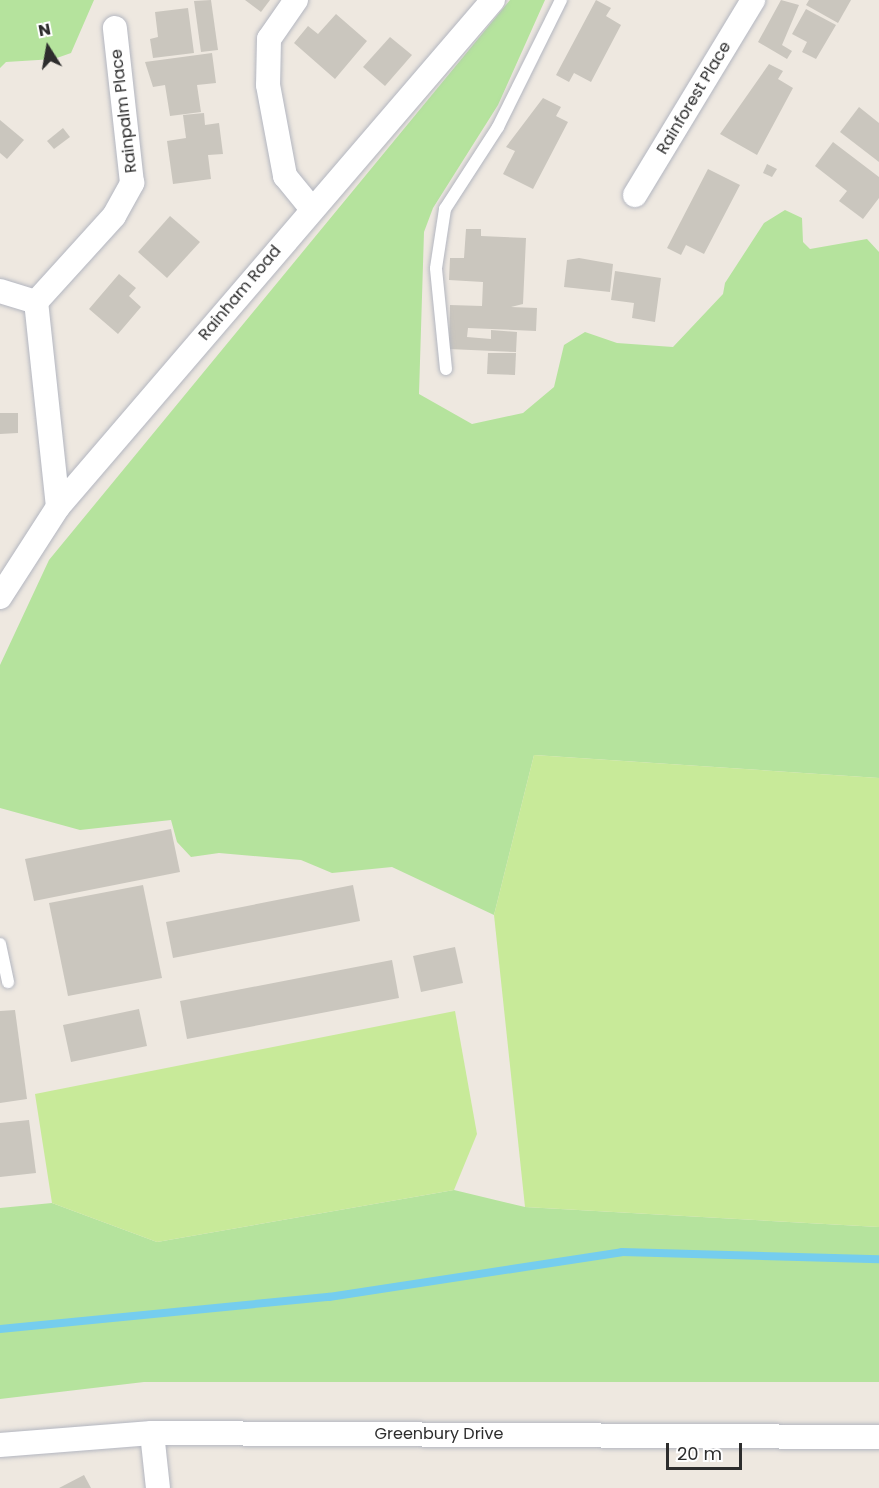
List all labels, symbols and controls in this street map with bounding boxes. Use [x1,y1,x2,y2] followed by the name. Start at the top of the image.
[36,17,53,42] text: N
[18,18,78,78] north arrow
[653,38,735,158] street label: Rainforest Place
[107,48,141,174] street label: Rainpalm Place
[195,242,285,344] street label: Rainham Road
[375,1424,503,1444] street label: Greenbury Drive
[669,1431,746,1469] scale bar
[677,1441,722,1466] text: 20 m

